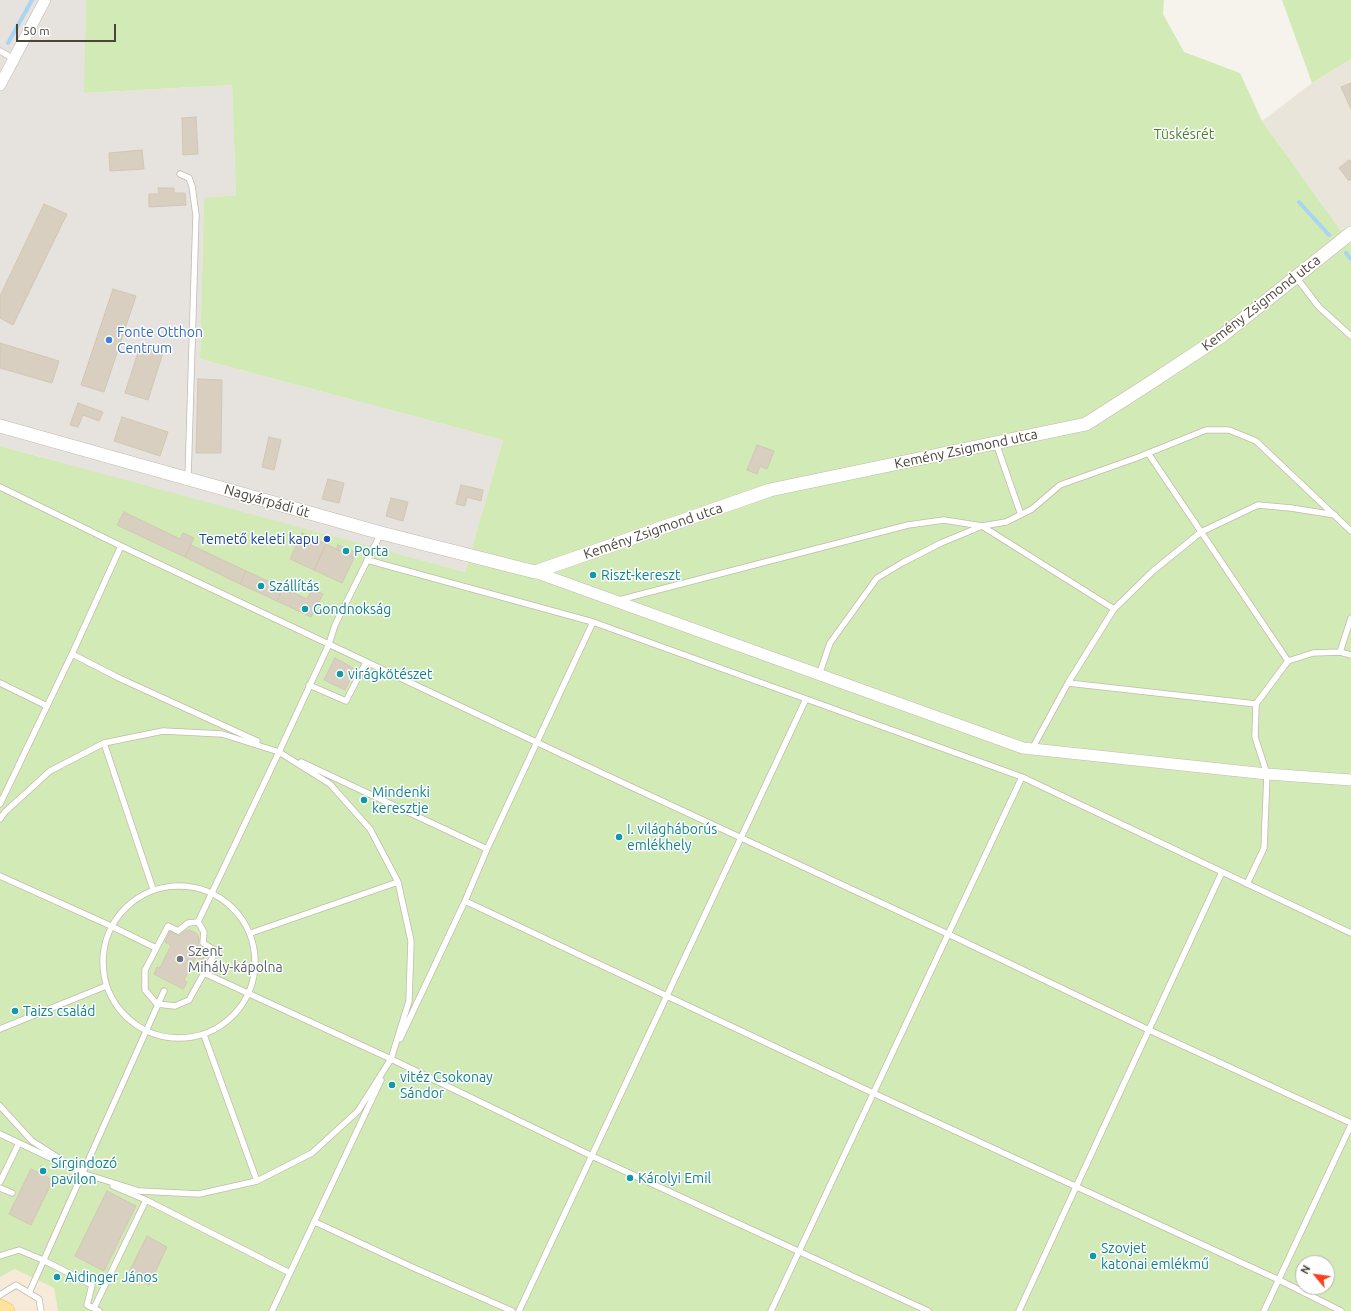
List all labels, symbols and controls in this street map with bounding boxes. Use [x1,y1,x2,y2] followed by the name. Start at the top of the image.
[18,16,118,42] scale bar
[23,24,50,37] text: 50 m
[1154,126,1214,142] park label: Tüskésrét
[1198,251,1324,355] street label: Kemény Zsigmond utca
[117,324,203,356] place label: Fonte Otthon Centrum
[104,335,114,345] marker: Fonte Otthon Centrum
[893,426,1039,472] street label: Kemény Zsigmond utca
[222,481,312,521] street label: Nagyárpádi út
[581,499,725,563] street label: Kemény Zsigmond utca
[199,531,319,547] place label: Temető keleti kapu
[322,534,332,544] marker: Temető keleti kapu
[354,543,388,559] place label: Porta
[341,546,351,556] marker: Porta
[601,567,680,583] place label: Riszt-kereszt
[588,570,598,580] marker: Riszt-kereszt
[269,578,319,594] place label: Szállítás
[256,581,266,591] marker: Szállítás
[313,601,391,617] place label: Gondnokság
[300,604,310,614] marker: Gondnokság
[348,666,433,682] place label: virágkötészet
[335,669,345,679] marker: virágkötészet
[372,784,430,816] place label: Mindenki keresztje
[359,795,369,805] marker: Mindenki keresztje
[627,821,717,854] place label: I. világháborús emlékhely
[614,832,624,842] marker: I. világháborús emlékhely
[188,943,283,976] place label: Szent Mihály-kápolna
[175,954,185,964] marker: Szent Mihály-kápolna
[23,1003,95,1019] place label: Taizs család
[10,1006,20,1016] marker: Taizs család
[400,1069,493,1102] place label: vitéz Csokonay Sándor
[387,1080,397,1090] marker: vitéz Csokonay Sándor
[51,1155,117,1188] place label: Sírgindozó pavilon
[38,1166,48,1176] marker: Sírgindozó pavilon
[638,1170,711,1186] place label: Károlyi Emil
[625,1173,635,1183] marker: Károlyi Emil
[1101,1240,1209,1272] place label: Szovjet katonai emlékmű
[1088,1251,1098,1261] marker: Szovjet katonai emlékmű
[1295,1255,1335,1295] north arrow
[1298,1263,1313,1276] text: N
[65,1269,158,1285] place label: Aidinger János
[52,1272,62,1282] marker: Aidinger János

